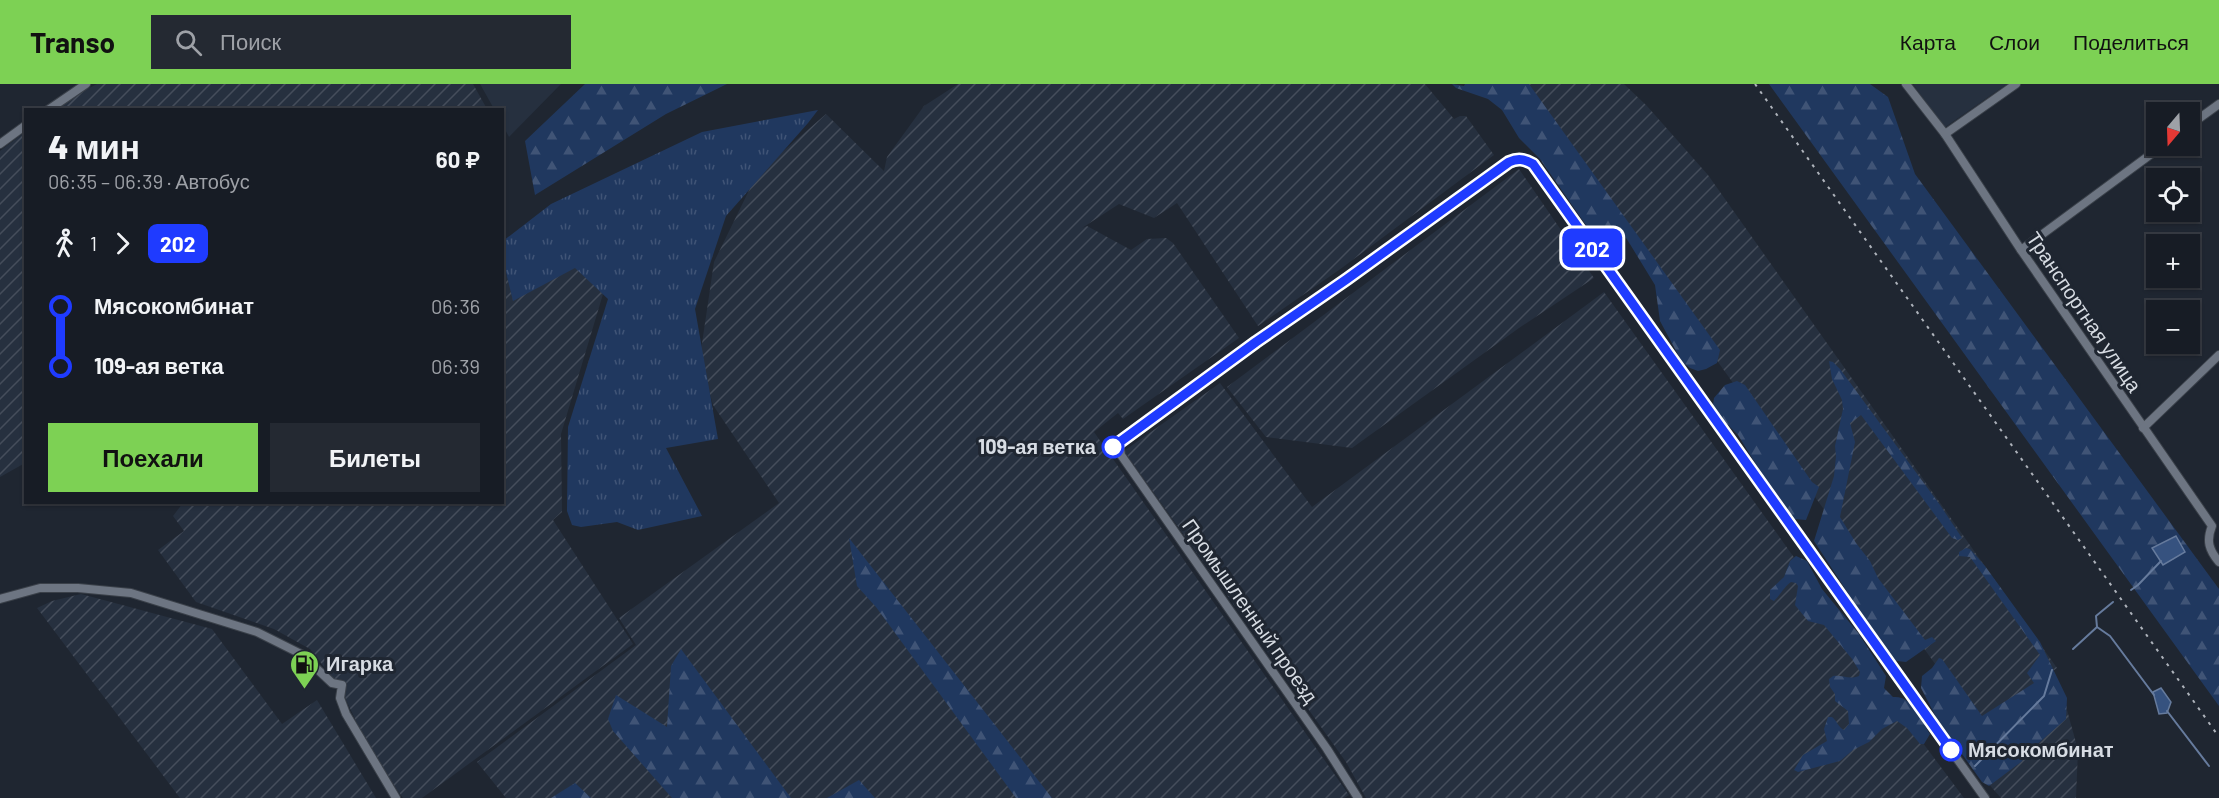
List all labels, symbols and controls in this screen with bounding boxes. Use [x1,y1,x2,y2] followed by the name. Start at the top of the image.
[151,15,571,69] search box
[30,25,115,59] text: Transo
[172,26,205,59] icon: search
[220,28,281,54] text: Поиск
[1900,29,1956,54] text: Карта
[1989,29,2040,54] text: Слои
[2073,29,2189,54] text: Поделиться
[2146,102,2200,156] north arrow
[2146,102,2200,354] map controls
[48,126,140,166] text: 4 мин
[436,146,480,172] text: 60 ₽
[2146,168,2200,222] button: locate
[48,169,250,193] text: 06:35 – 06:39 · Автобус
[48,227,81,260] icon: walk
[106,227,139,260] icon: forward
[2022,227,2148,397] street label: Транспортная улица
[1558,228,1626,268] line badge: 202
[90,231,97,255] text: 1
[160,231,196,256] text: 202
[2146,234,2200,288] button: +
[1574,236,1610,261] text: 202
[94,292,254,318] text: Мясокомбинат
[431,294,480,318] text: 06:36
[2146,300,2200,354] button: −
[94,352,224,378] text: 109-ая ветка
[431,354,480,378] text: 06:39
[48,423,258,492] button: Поехали
[270,423,480,492] button: Билеты
[978,434,1097,458] place label: 109-ая ветка
[1102,436,1124,458] marker: 109-ая ветка
[1178,514,1324,707] street label: Промышленный проезд
[289,648,321,690] fuel station icon: Игарка
[326,651,394,675] place label: Игарка
[1968,737,2114,761] place label: Мясокомбинат
[1940,739,1962,761] marker: Мясокомбинат

